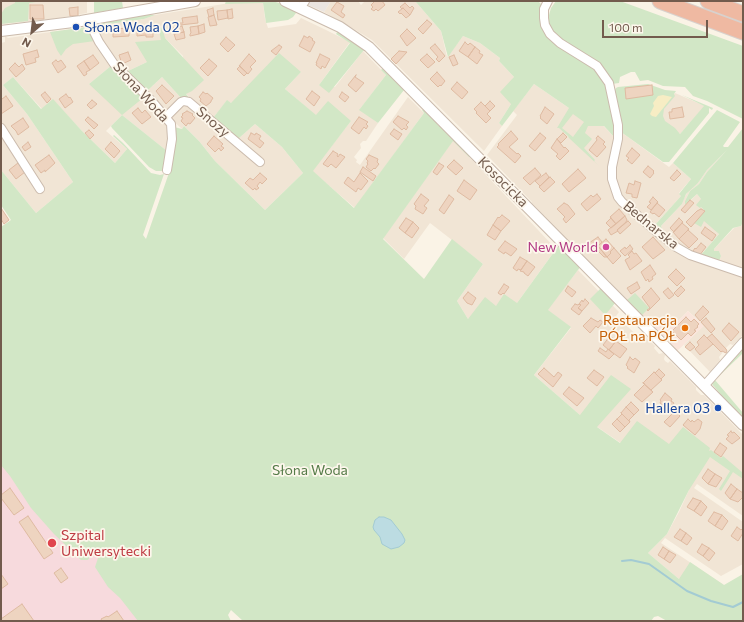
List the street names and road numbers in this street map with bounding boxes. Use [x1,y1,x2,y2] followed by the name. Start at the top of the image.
[109,58,173,126] street label: Słona Woda
[193,103,233,141] street label: Snozy
[474,153,532,211] street label: Kosocicka
[620,198,682,252] street label: Bednarska

